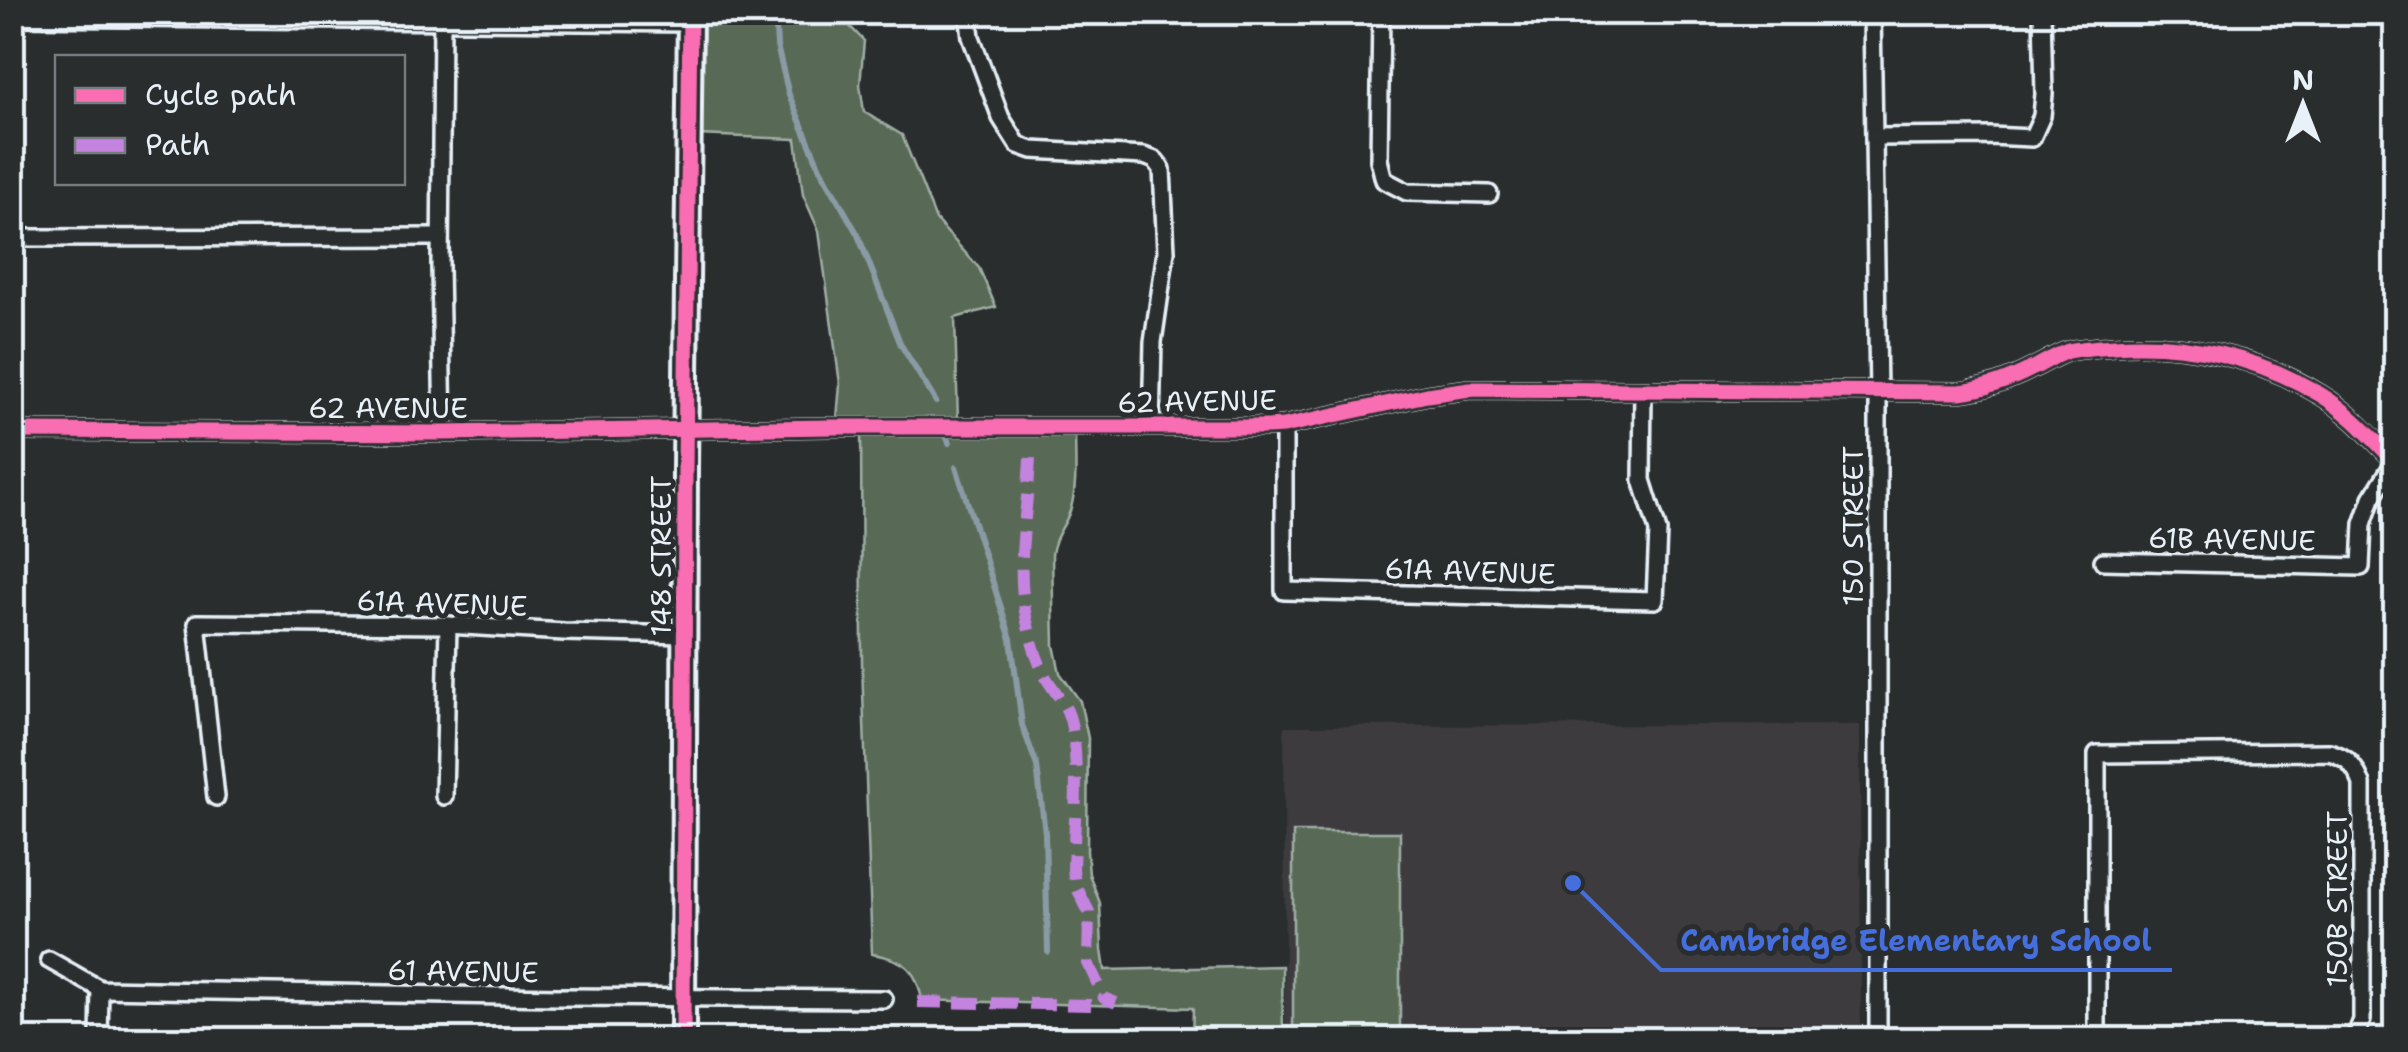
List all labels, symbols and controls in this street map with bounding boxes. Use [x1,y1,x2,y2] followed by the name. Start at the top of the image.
[55,55,405,185] legend
[2253,55,2353,155] north arrow
[2292,61,2314,99] text: N
[145,74,297,115] text: Cycle path
[145,124,211,165] text: Path
[1117,381,1277,421] street label: 62 AVENUE
[308,389,468,427] street label: 62 AVENUE
[1834,446,1872,606] street label: 150 STREET
[642,475,680,637] street label: 148 STREET
[2148,519,2316,559] street label: 61B AVENUE
[1384,549,1556,593] street label: 61A AVENUE
[356,581,528,625] street label: 61A AVENUE
[2318,811,2356,987] street label: 150B STREET
[1661,910,2172,970] callout: Cambridge Elementary School
[1680,920,2152,961] text: Cambridge Elementary School
[387,951,539,991] street label: 61 AVENUE

